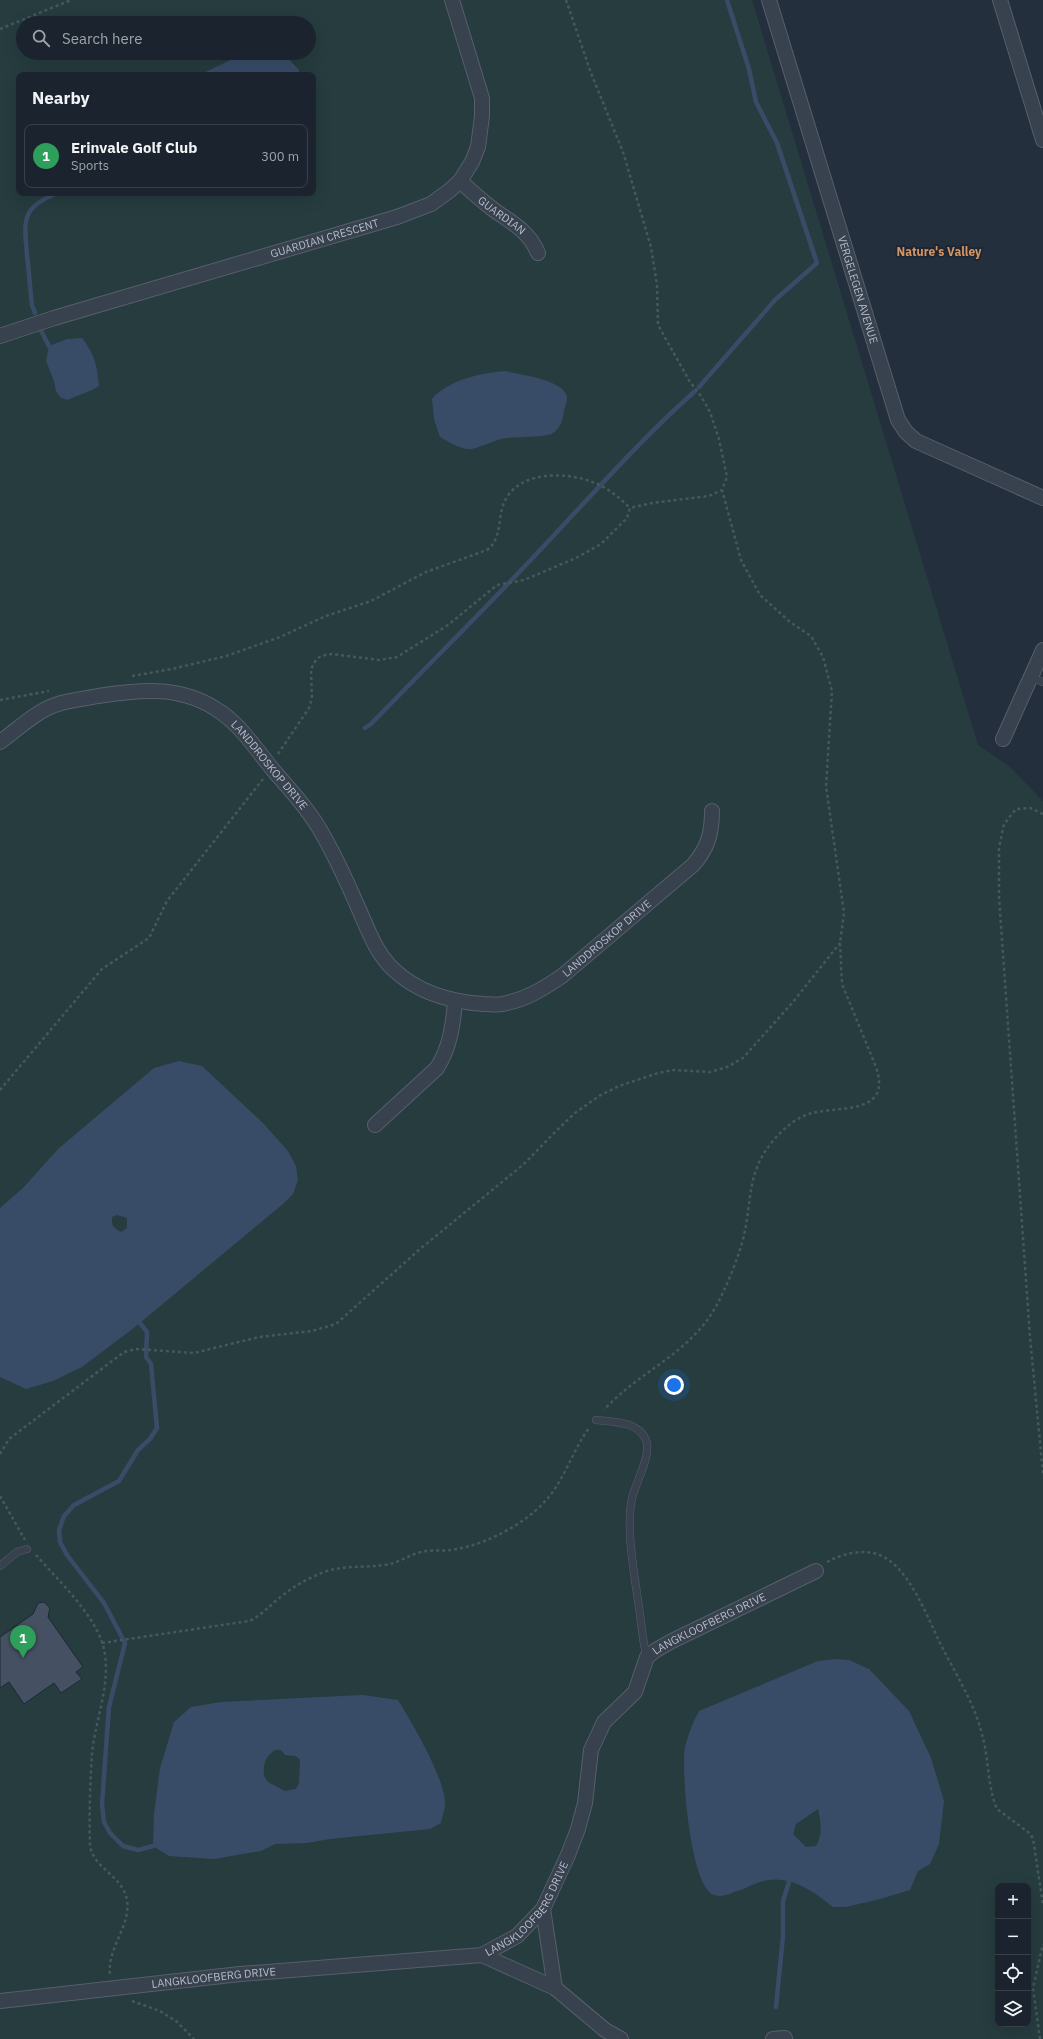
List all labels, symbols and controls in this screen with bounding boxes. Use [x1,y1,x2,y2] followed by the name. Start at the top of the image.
[16,16,316,60] search box
[30,27,52,49] icon: search
[62,29,142,48] text: Search here
[32,87,90,109] text: Nearby
[71,138,197,157] text: Erinvale Golf Club
[42,148,50,165] text: 1
[261,148,299,165] text: 300 m
[71,157,109,174] text: Sports
[475,193,528,237] street label: GUARDIAN
[269,216,381,261] street label: GUARDIAN CRESCENT
[835,234,881,345] street label: VERGELEGEN AVENUE
[897,244,982,259] district label: Nature's Valley
[228,717,311,812] street label: LANDDROSKOP DRIVE
[559,897,654,980] street label: LANDDROSKOP DRIVE
[664,1375,684,1395] your location
[649,1589,768,1657] street label: LANGKLOOFBERG DRIVE
[10,1625,36,1658] pin: 1
[482,1859,571,1959] street label: LANGKLOOFBERG DRIVE
[995,1883,1031,2027] map controls
[995,1883,1031,1919] button: +
[995,1919,1031,1955] button: −
[995,1955,1031,1991] button: locate
[151,1964,276,1991] street label: LANGKLOOFBERG DRIVE
[995,1991,1031,2027] button: layers

